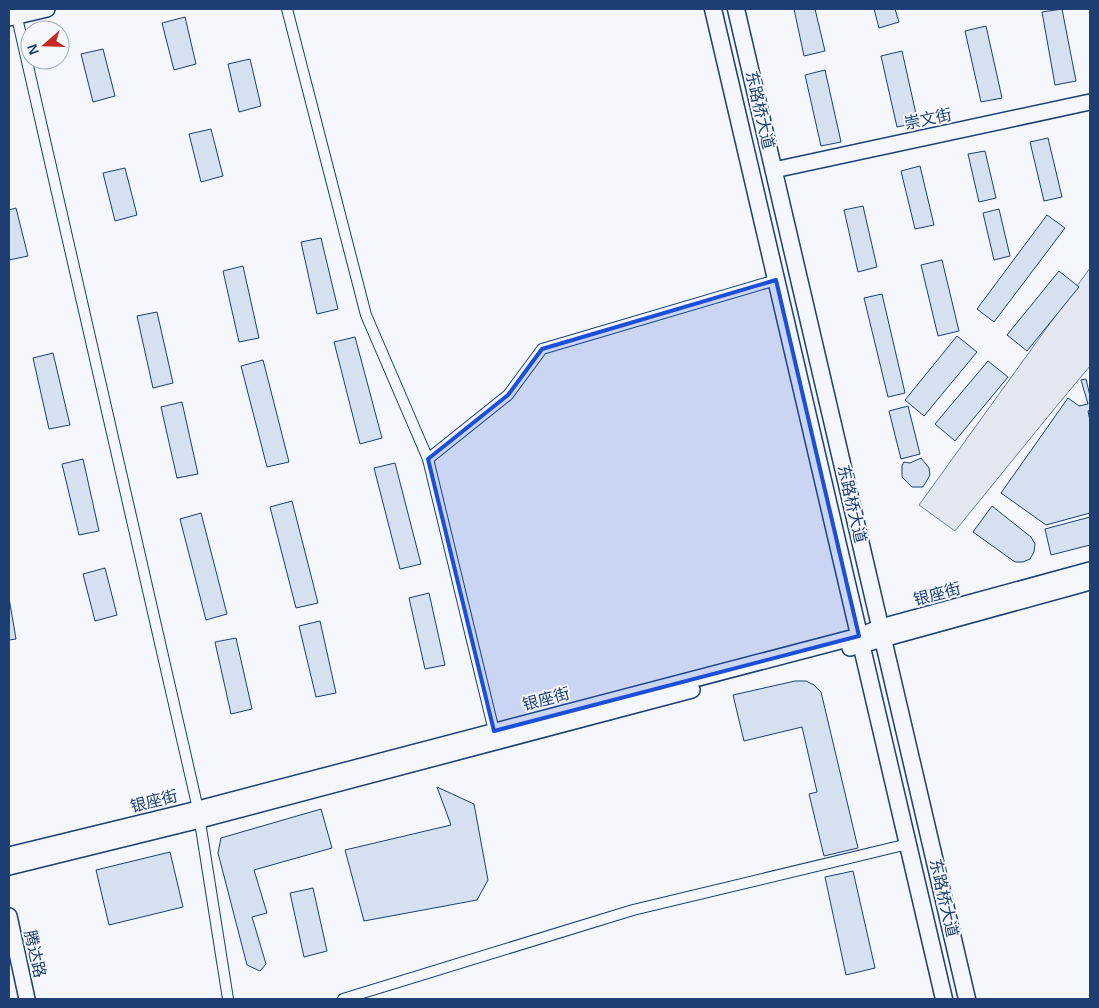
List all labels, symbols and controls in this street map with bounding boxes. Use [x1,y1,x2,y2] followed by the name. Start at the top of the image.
[20,20,70,70] north arrow
[24,42,42,57] text: N
[743,69,777,151] street label: 东路桥大道
[903,106,953,132] street label: 崇文街
[835,463,869,545] street label: 东路桥大道
[912,580,962,608] street label: 银座街
[521,685,571,713] street label: 银座街
[129,787,179,815] street label: 银座街
[927,857,961,939] street label: 东路桥大道
[21,929,49,979] street label: 腾达路

